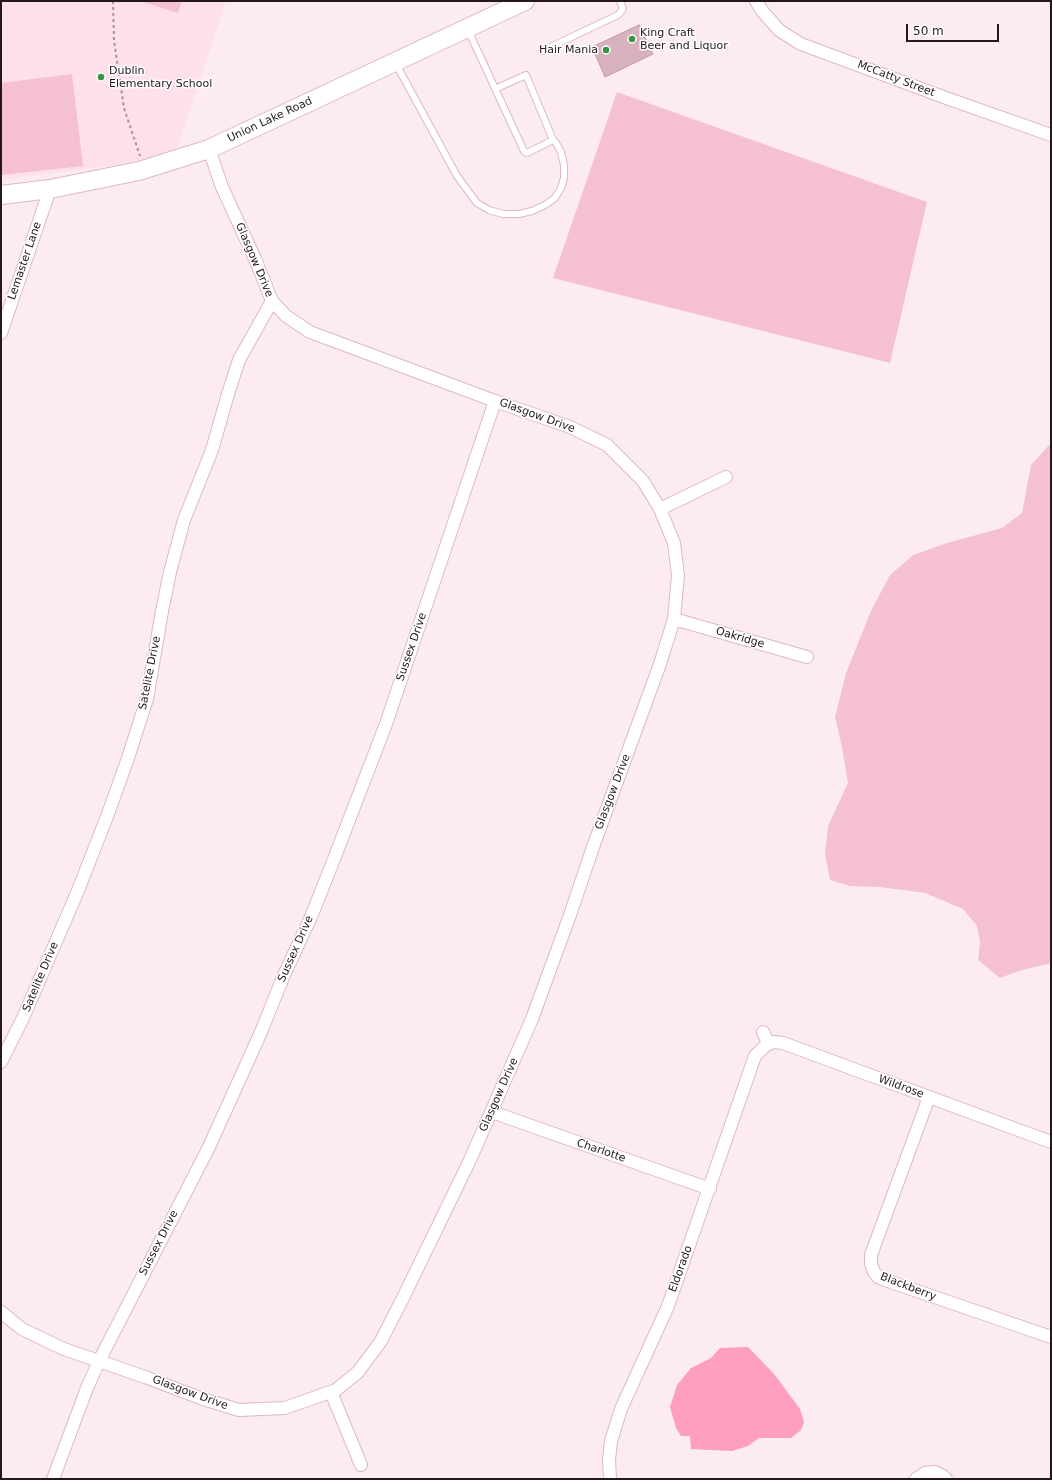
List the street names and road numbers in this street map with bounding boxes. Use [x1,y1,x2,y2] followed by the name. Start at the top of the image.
[855,58,937,100] street label: McCatty Street
[226,95,314,145] street label: Union Lake Road
[5,220,45,302] street label: Lemaster Lane
[232,221,276,299] street label: Glasgow Drive
[497,396,577,436] street label: Glasgow Drive
[394,611,430,683] street label: Sussex Drive
[714,625,766,651] street label: Oakridge
[136,635,164,711] street label: Satelite Drive
[593,752,633,832] street label: Glasgow Drive
[275,914,317,984] street label: Sussex Drive
[20,940,62,1014] street label: Satelite Drive
[477,1056,521,1134] street label: Glasgow Drive
[877,1073,925,1101] street label: Wildrose
[575,1136,627,1166] street label: Charlotte
[137,1208,181,1278] street label: Sussex Drive
[666,1244,696,1294] street label: Eldorado
[878,1270,938,1304] street label: Blackberry
[150,1373,230,1413] street label: Glasgow Drive

